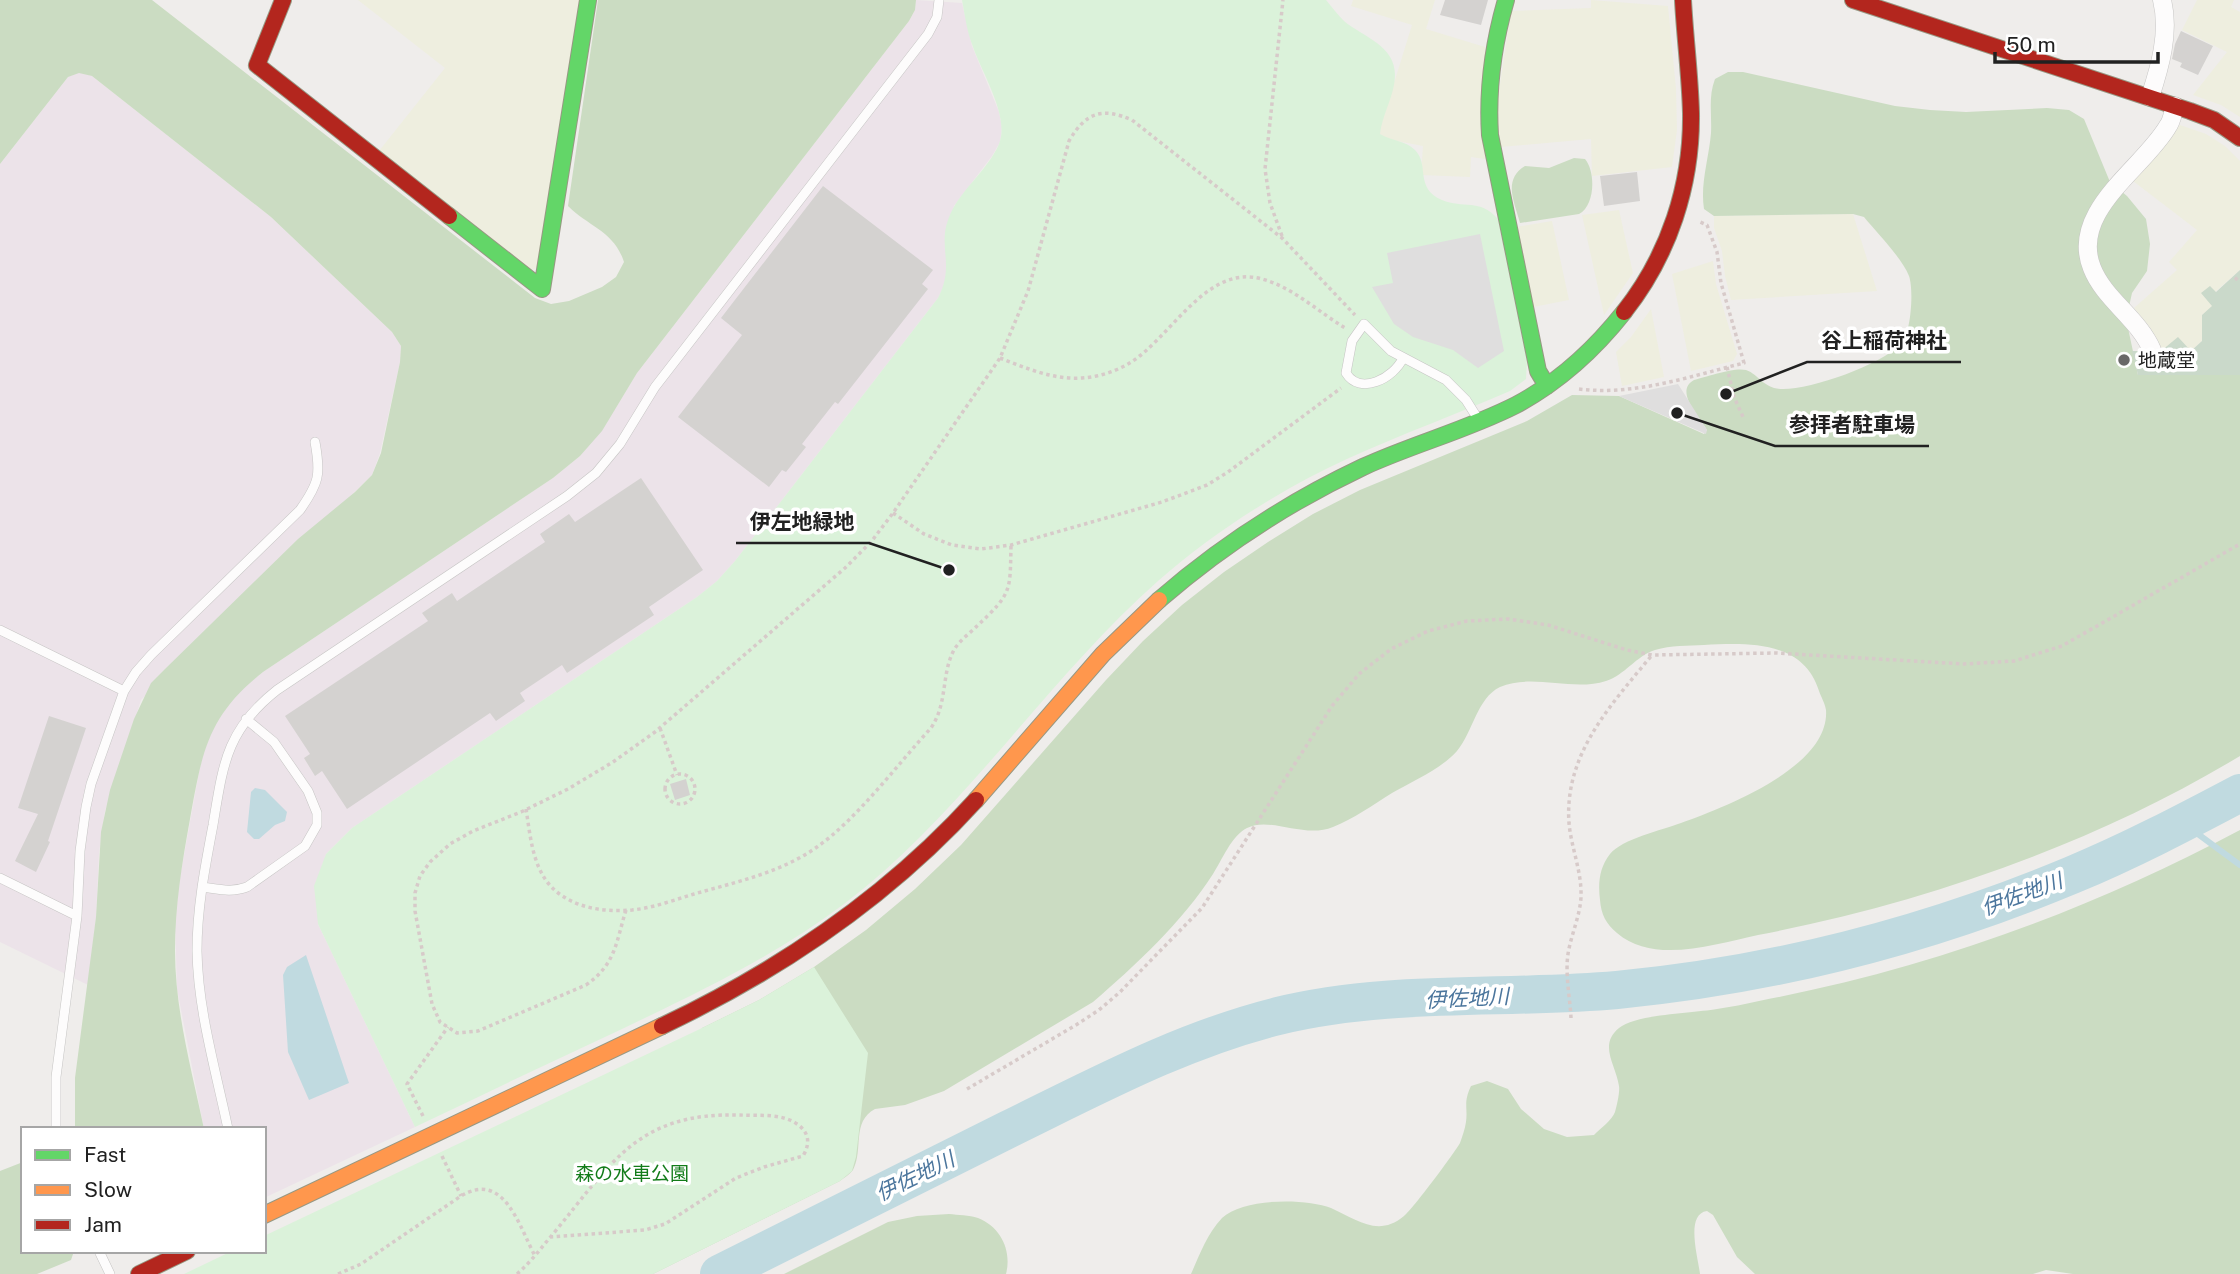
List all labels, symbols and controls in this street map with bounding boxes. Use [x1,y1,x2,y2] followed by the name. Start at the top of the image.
[1995,21,2158,65] scale bar
[2006,32,2056,57] text: 50 m
[1807,320,1961,362] callout: 谷上稲荷神社
[1821,328,1947,353] text: 谷上稲荷神社
[2138,349,2195,371] place label: 地蔵堂
[2116,352,2132,368] marker: 地蔵堂
[1775,404,1929,446] callout: 参拝者駐車場
[1789,412,1915,437] text: 参拝者駐車場
[736,501,869,543] callout: 伊左地緑地
[750,509,855,534] text: 伊左地緑地
[1978,867,2068,920] water label: 伊佐地川
[1424,983,1512,1013] water label: 伊佐地川
[21,1127,266,1253] legend
[84,1142,126,1167] text: Fast
[872,1145,960,1206] water label: 伊佐地川
[575,1162,689,1184] park label: 森の水車公園
[84,1177,132,1202] text: Slow
[84,1212,122,1237] text: Jam

